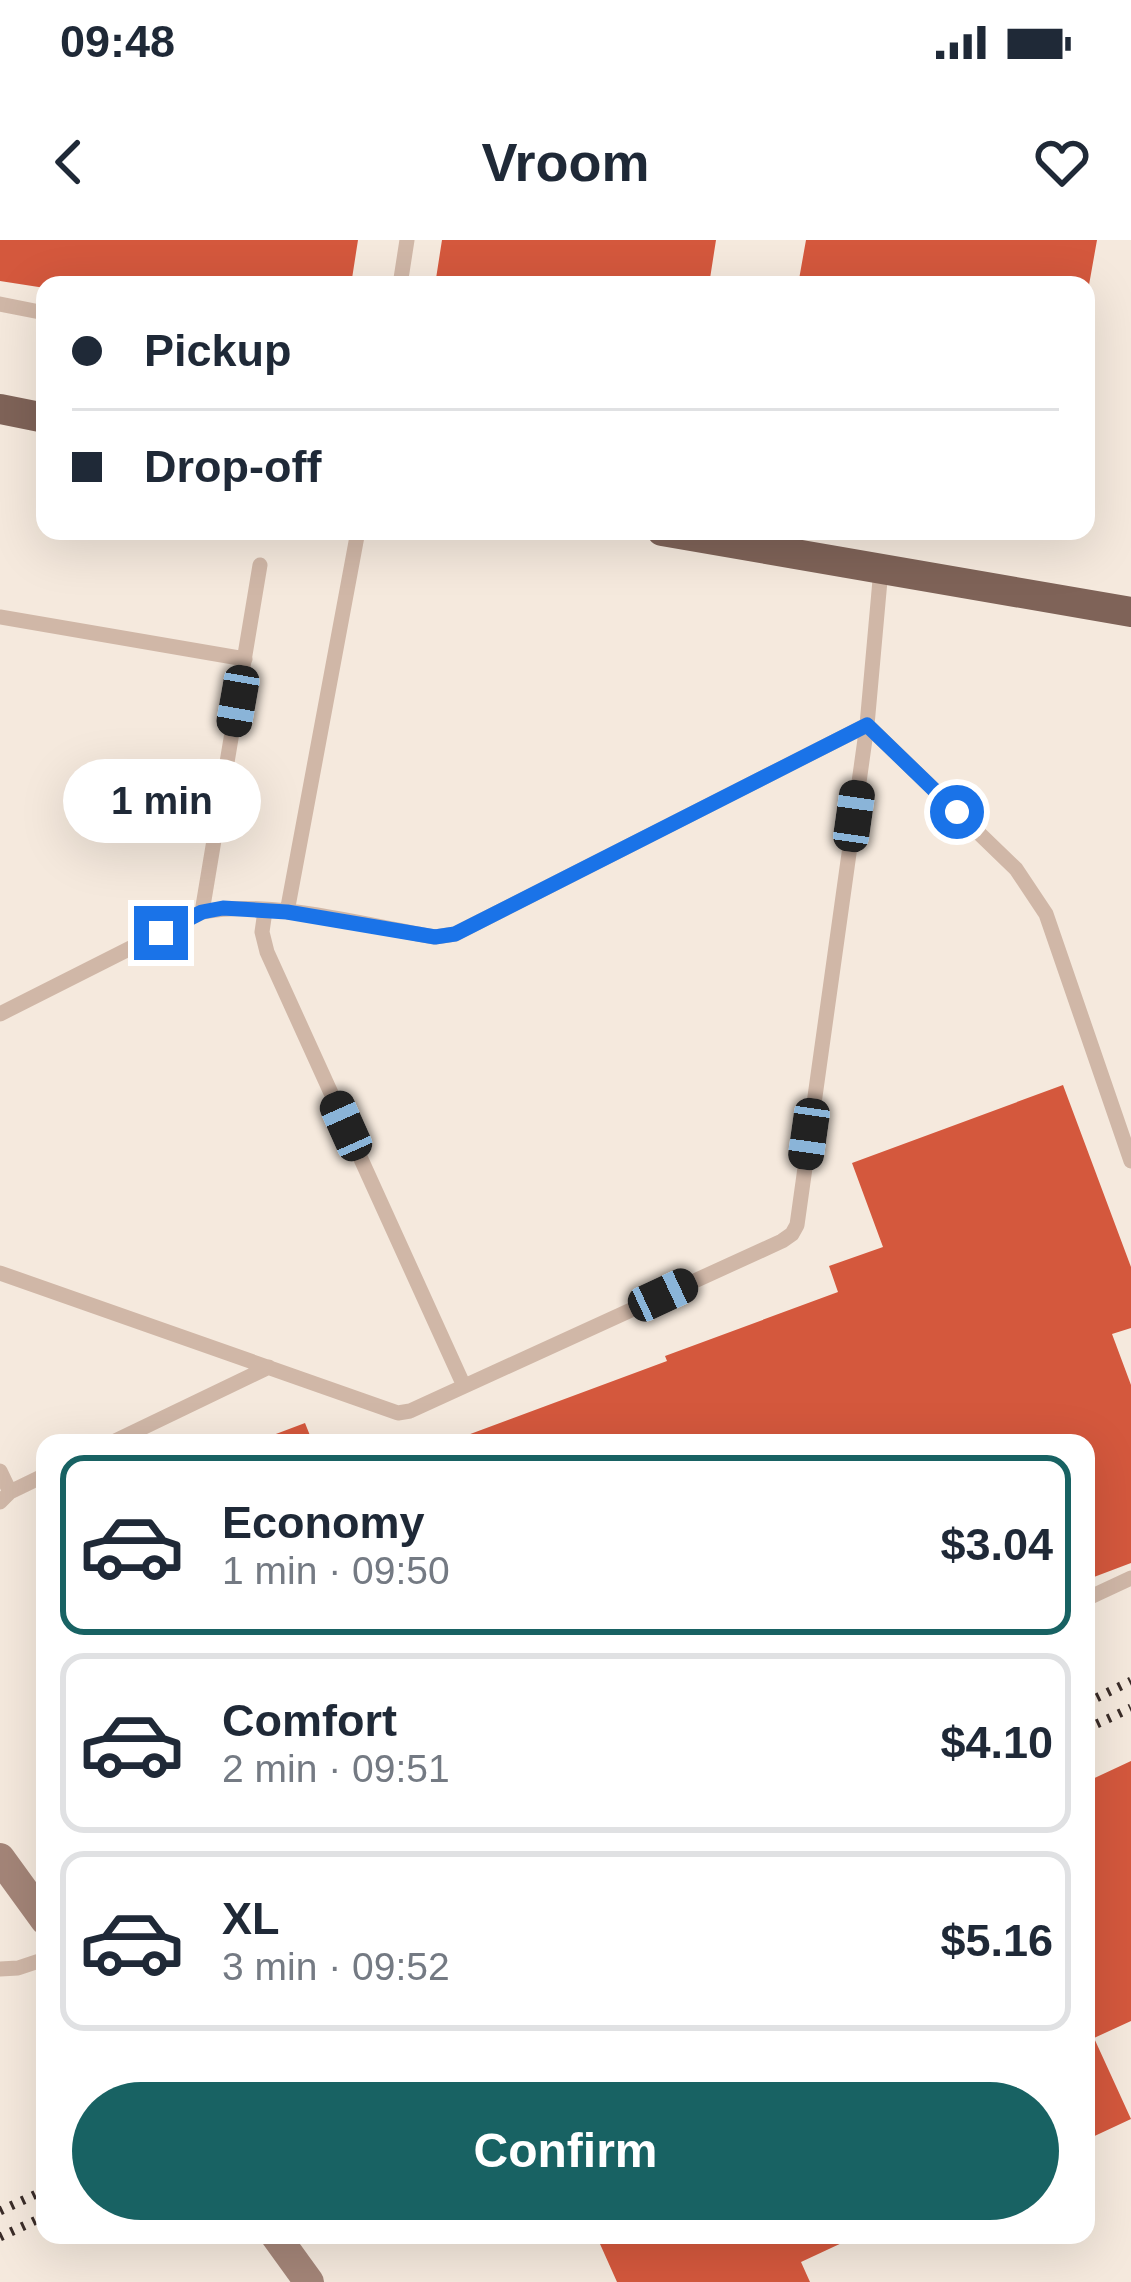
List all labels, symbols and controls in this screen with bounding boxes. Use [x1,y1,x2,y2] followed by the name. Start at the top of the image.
[60,16,175,67] text: 09:48
[36,129,102,195] icon: back
[1029,129,1095,195] icon: heart
[481,132,650,192] text: Vroom
[144,325,292,376] text: Pickup
[144,441,321,492] text: Drop-off
[214,662,262,740] car
[62,759,260,843] callout: 1 min
[831,778,877,854] car
[111,779,213,822] text: 1 min
[930,785,984,839] route start
[134,906,188,960] route end
[315,1086,377,1166] car
[786,1096,832,1172] car
[623,1263,703,1327] car
[78,1491,186,1599] icon: car
[222,1497,425,1548] text: Economy
[940,1519,1053,1570] text: $3.04
[222,1549,450,1592] text: 1 min · 09:50
[78,1689,186,1797] icon: car
[222,1695,397,1746] text: Comfort
[940,1717,1053,1768] text: $4.10
[222,1747,450,1790] text: 2 min · 09:51
[78,1887,186,1995] icon: car
[222,1893,280,1944] text: XL
[940,1915,1053,1966] text: $5.16
[222,1945,450,1988] text: 3 min · 09:52
[72,2082,1059,2220] button: Confirm

